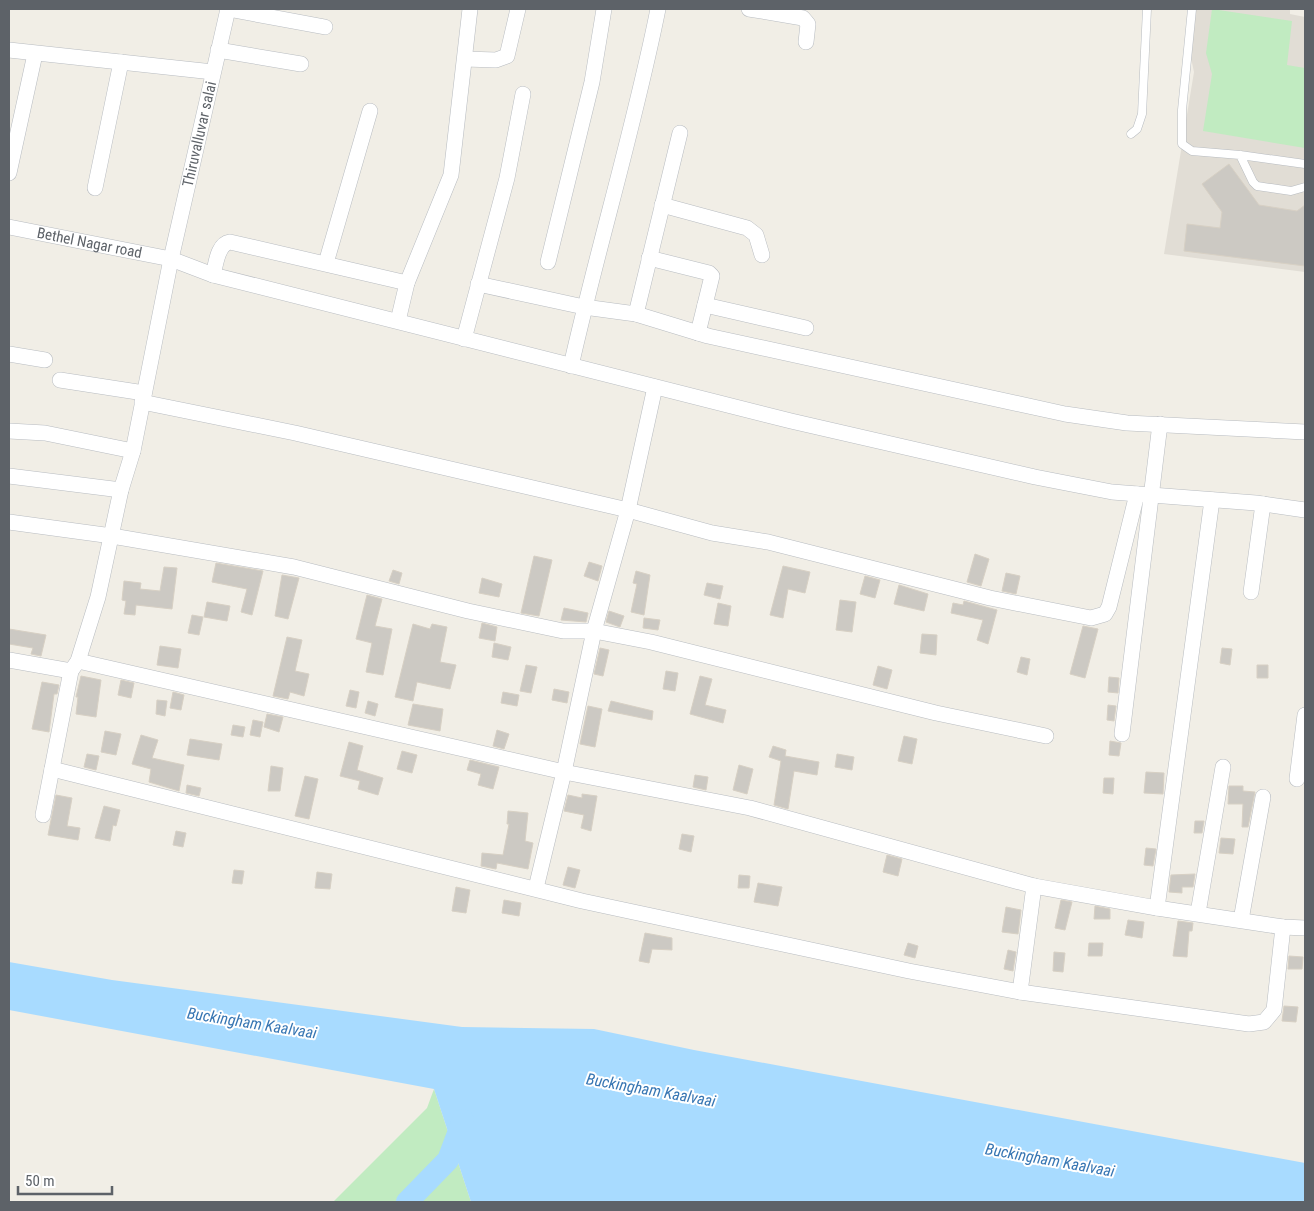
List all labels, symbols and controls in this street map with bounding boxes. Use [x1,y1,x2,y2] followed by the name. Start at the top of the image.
[179,80,220,189] street label: Thiruvalluvar salai
[35,224,143,262] street label: Bethel Nagar road
[186,1003,319,1043] water label: Buckingham Kaalvaai
[585,1069,718,1111] water label: Buckingham Kaalvaai
[984,1139,1117,1181] water label: Buckingham Kaalvaai
[18,1164,111,1196] scale bar
[25,1172,55,1190] text: 50 m

